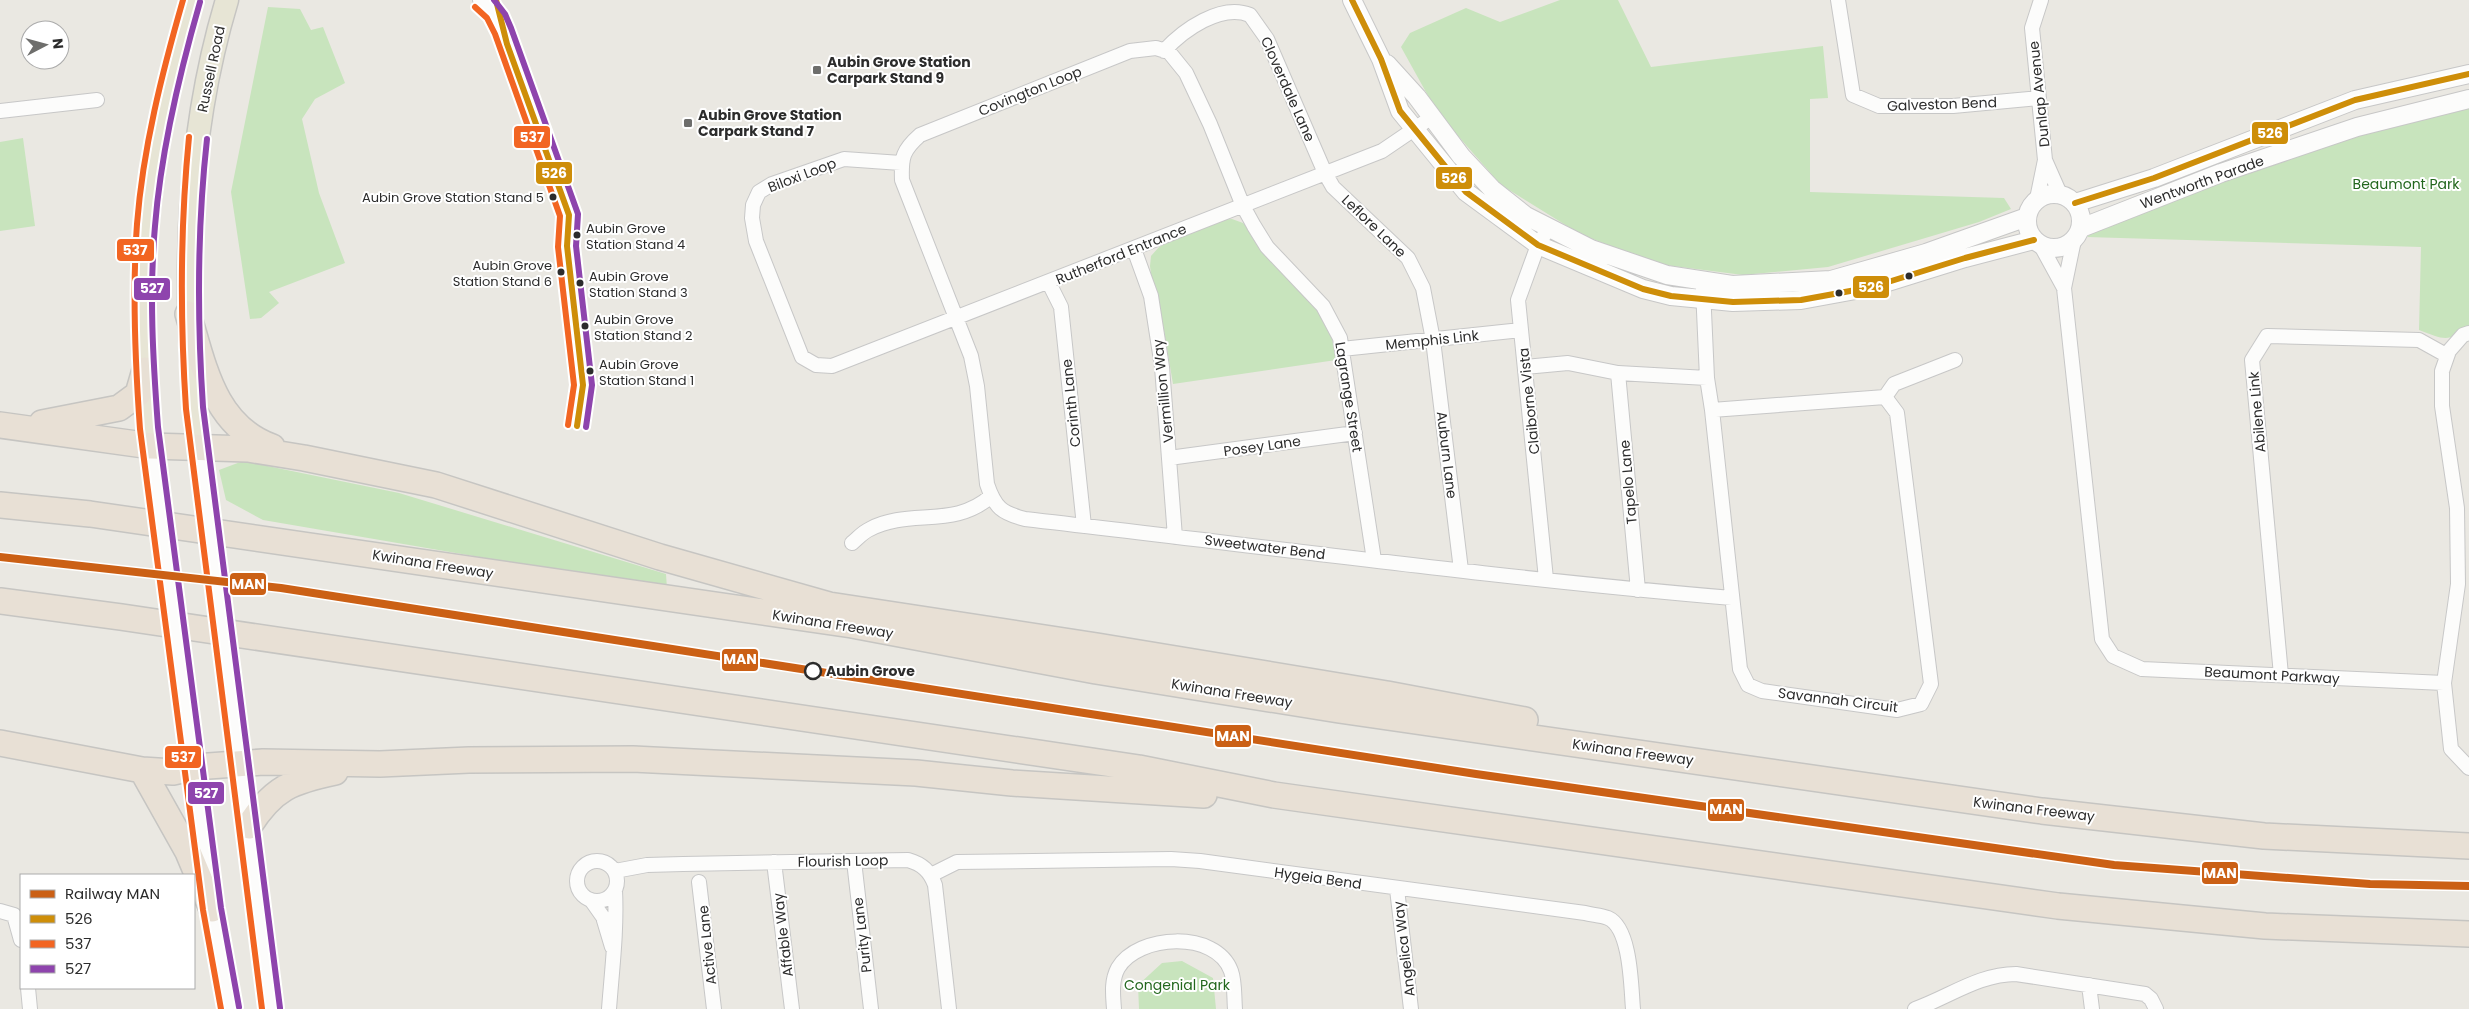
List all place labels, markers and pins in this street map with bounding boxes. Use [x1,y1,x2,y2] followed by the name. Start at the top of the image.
[827,52,971,88] place label: Aubin Grove Station Carpark Stand 9
[811,64,823,76] marker: Aubin Grove Station Carpark Stand 9
[698,105,842,141] place label: Aubin Grove Station Carpark Stand 7
[682,117,694,129] marker: Aubin Grove Station Carpark Stand 7
[362,188,544,207] place label: Aubin Grove Station Stand 5
[548,192,558,202] marker: Aubin Grove Station Stand 5
[586,219,685,254] place label: Aubin Grove Station Stand 4
[572,230,582,240] marker: Aubin Grove Station Stand 4
[453,256,552,291] place label: Aubin Grove Station Stand 6
[556,267,566,277] marker: Aubin Grove Station Stand 6
[589,267,688,302] place label: Aubin Grove Station Stand 3
[1904,271,1914,281] unlabelled marker
[575,278,585,288] marker: Aubin Grove Station Stand 3
[1834,288,1844,298] unlabelled marker
[594,310,692,345] place label: Aubin Grove Station Stand 2
[580,321,590,331] marker: Aubin Grove Station Stand 2
[599,355,694,390] place label: Aubin Grove Station Stand 1
[585,366,595,376] marker: Aubin Grove Station Stand 1
[826,661,915,681] place label: Aubin Grove
[804,662,822,680] marker: Aubin Grove

